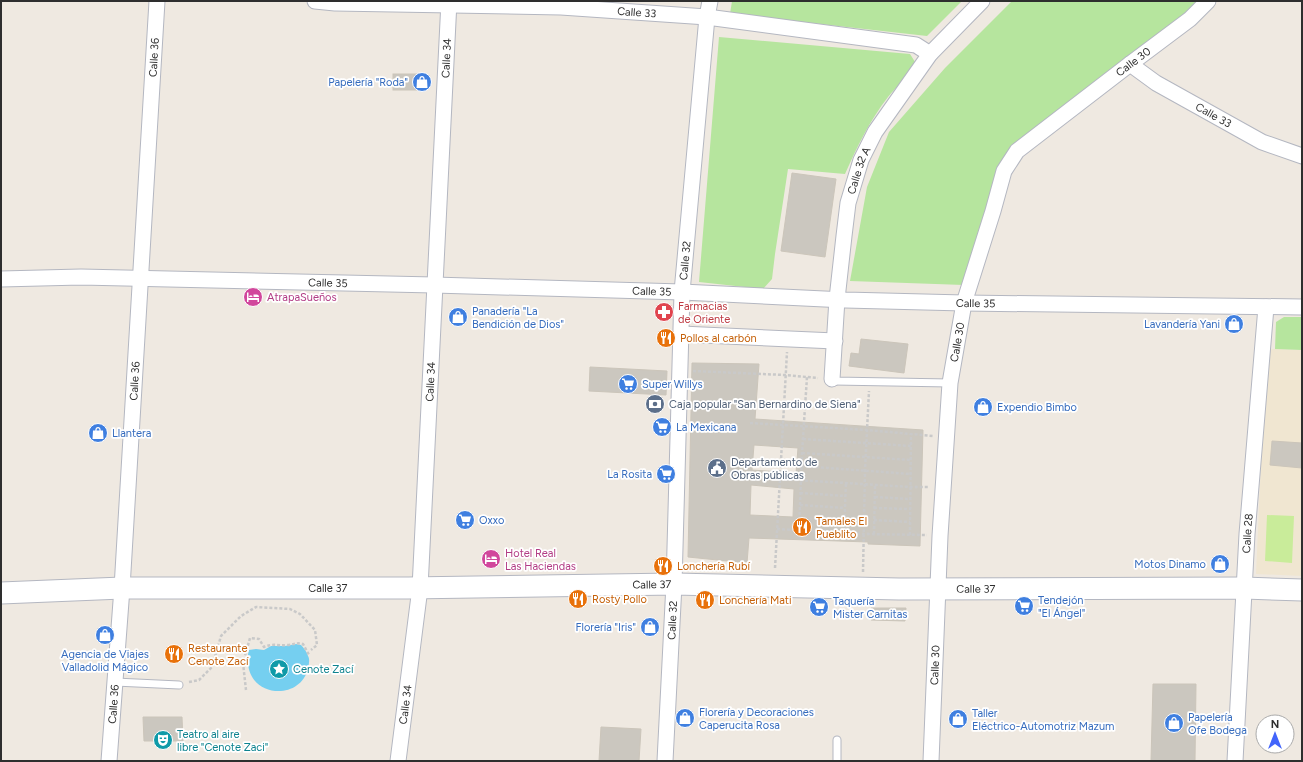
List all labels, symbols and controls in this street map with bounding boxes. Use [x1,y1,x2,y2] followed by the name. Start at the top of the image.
[617,5,657,21] street label: Calle 33
[146,37,162,77] street label: Calle 36
[439,38,454,78] street label: Calle 34
[1113,45,1153,79] street label: Calle 30
[411,71,433,93] shop icon: Papelería "Roda"
[328,76,408,89] place label: Papelería "Roda"
[1193,100,1234,131] street label: Calle 33
[845,144,874,196] street label: Calle 32 A
[677,240,694,281] street label: Calle 32
[308,276,348,290] street label: Calle 35
[632,285,672,299] street label: Calle 35
[242,286,264,308] hotel icon: AtrapaSueños
[267,291,337,304] place label: AtrapaSueños
[956,297,995,310] street label: Calle 35
[678,300,730,326] place label: Farmacias de Oriente
[653,301,675,323] pharmacy icon: Farmacias de Oriente
[472,305,564,331] place label: Panadería "La Bendición de Dios"
[447,306,469,328] shop icon: Panadería "La Bendición de Dios"
[1223,313,1245,335] shop icon: Lavandería Yani
[1144,318,1220,331] place label: Lavandería Yani
[948,321,968,363] street label: Calle 30
[655,327,677,349] restaurant icon: Pollos al carbón
[680,332,757,345] place label: Pollos al carbón
[127,361,143,401] street label: Calle 36
[423,361,438,402] street label: Calle 34
[617,373,639,395] supermarket icon: Super Willys
[642,378,703,391] place label: Super Willys
[644,393,666,415] bank icon: Caja popular "San Bernardino de Siena"
[972,396,994,418] shop icon: Expendio Bimbo
[669,398,860,411] place label: Caja popular "San Bernardino de Siena"
[997,401,1077,414] place label: Expendio Bimbo
[651,416,673,438] supermarket icon: La Mexicana
[676,421,736,434] place label: La Mexicana
[87,422,109,444] shop icon: Llantera
[112,427,151,440] place label: Llantera
[731,456,817,482] place label: Departamento de Obras públicas
[706,457,728,479] public building icon: Departamento de Obras públicas
[655,463,677,485] supermarket icon: La Rosita
[607,468,652,481] place label: La Rosita
[454,509,476,531] supermarket icon: Oxxo
[1240,513,1256,554] street label: Calle 28
[479,514,504,527] place label: Oxxo
[816,515,867,541] place label: Tamales El Pueblito
[791,516,813,538] restaurant icon: Tamales El Pueblito
[505,547,576,573] place label: Hotel Real Las Haciendas
[480,548,502,570] hotel icon: Hotel Real Las Haciendas
[1209,553,1231,575] shop icon: Motos Dinamo
[652,555,674,577] restaurant icon: Lonchería Rubí
[1134,558,1206,571] place label: Motos Dinamo
[677,560,750,573] place label: Lonchería Rubí
[632,578,672,592] street label: Calle 37
[308,582,347,595] street label: Calle 37
[956,583,995,596] street label: Calle 37
[567,588,589,610] restaurant icon: Rosty Pollo
[694,589,716,611] restaurant icon: Lonchería Mati
[592,593,647,606] place label: Rosty Pollo
[719,594,792,607] place label: Lonchería Mati
[1038,594,1085,620] place label: Tendejón "El Ángel"
[833,595,907,621] place label: Taquería Mister Carnitas
[1013,595,1035,617] supermarket icon: Tendejón "El Ángel"
[808,596,830,618] supermarket icon: Taquería Mister Carnitas
[665,600,680,640] street label: Calle 32
[639,616,661,638] shop icon: Florería "Iris"
[575,621,636,634] place label: Florería "Iris"
[94,624,116,646] shop icon: Agencia de Viajes Valladolid Mágico
[188,642,249,668] place label: Restaurante Cenote Zací
[163,643,185,665] restaurant icon: Restaurante Cenote Zací
[928,645,943,685] street label: Calle 30
[61,648,149,674] place label: Agencia de Viajes Valladolid Mágico
[268,658,290,680] place icon: Cenote Zací
[293,663,354,676] place label: Cenote Zací
[106,684,122,724] street label: Calle 36
[397,684,415,725] street label: Calle 34
[699,706,814,732] place label: Florería y Decoraciones Caperucita Rosa
[674,707,696,729] shop icon: Florería y Decoraciones Caperucita Rosa
[972,707,1114,733] place label: Taller Eléctrico-Automotriz Mazum
[947,708,969,730] shop icon: Taller Eléctrico-Automotriz Mazum
[1188,711,1247,737] place label: Papelería Ofe Bodega
[1163,712,1185,734] shop icon: Papelería Ofe Bodega
[1255,714,1295,754] north arrow
[1271,718,1279,731] text: N
[177,728,268,754] place label: Teatro al aire libre "Cenote Zaci"
[152,729,174,751] theatre icon: Teatro al aire libre "Cenote Zaci"

